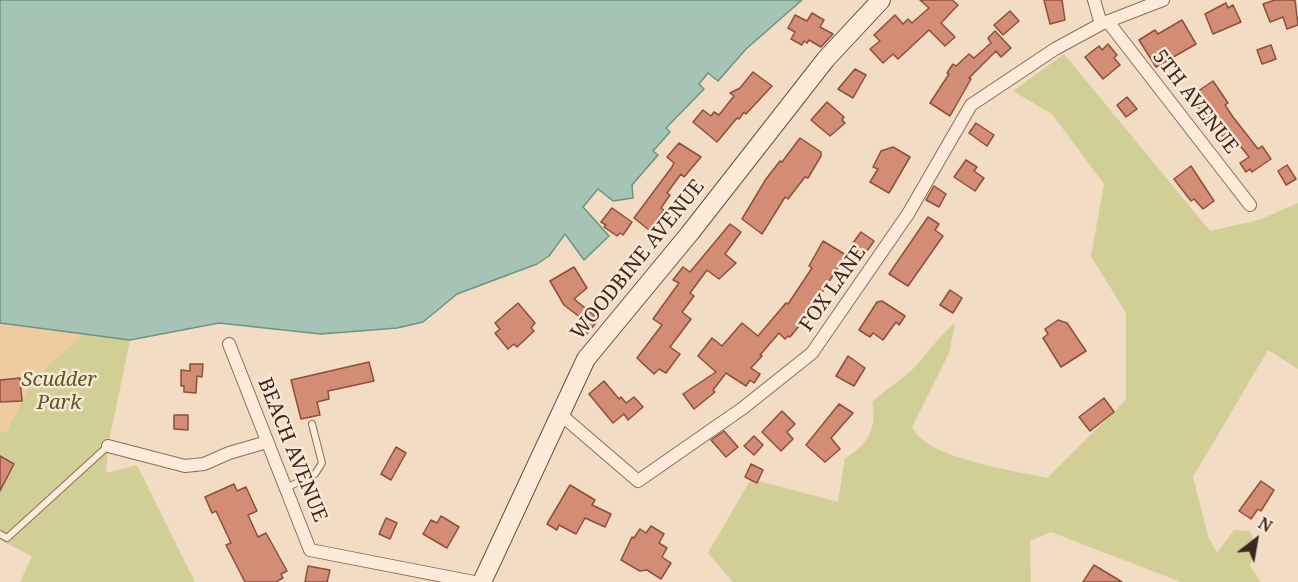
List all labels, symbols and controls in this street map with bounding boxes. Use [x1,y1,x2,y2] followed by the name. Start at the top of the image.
[1147,45,1243,159] street label: 5TH AVENUE
[566,175,710,345] street label: WOODBINE AVENUE
[795,242,871,336] street label: FOX LANE
[22,368,96,415] park label: Scudder Park
[252,375,332,525] street label: BEACH AVENUE
[1226,510,1286,570] north arrow
[1254,512,1276,537] text: N

